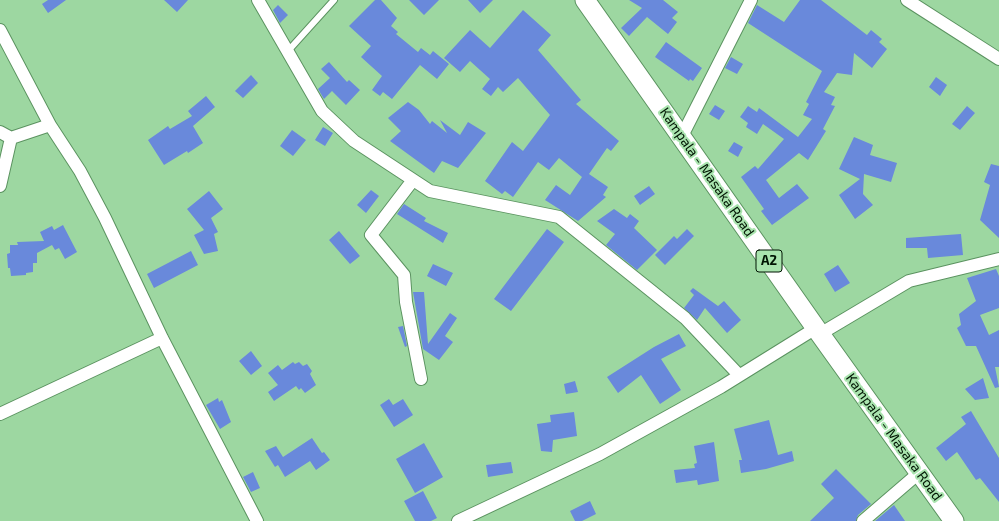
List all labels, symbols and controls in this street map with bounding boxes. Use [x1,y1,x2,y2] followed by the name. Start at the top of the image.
[656,104,758,240] street label: Kampala - Masaka Road
[756,250,782,272] road number: A2
[842,370,946,504] street label: Kampala - Masaka Road

